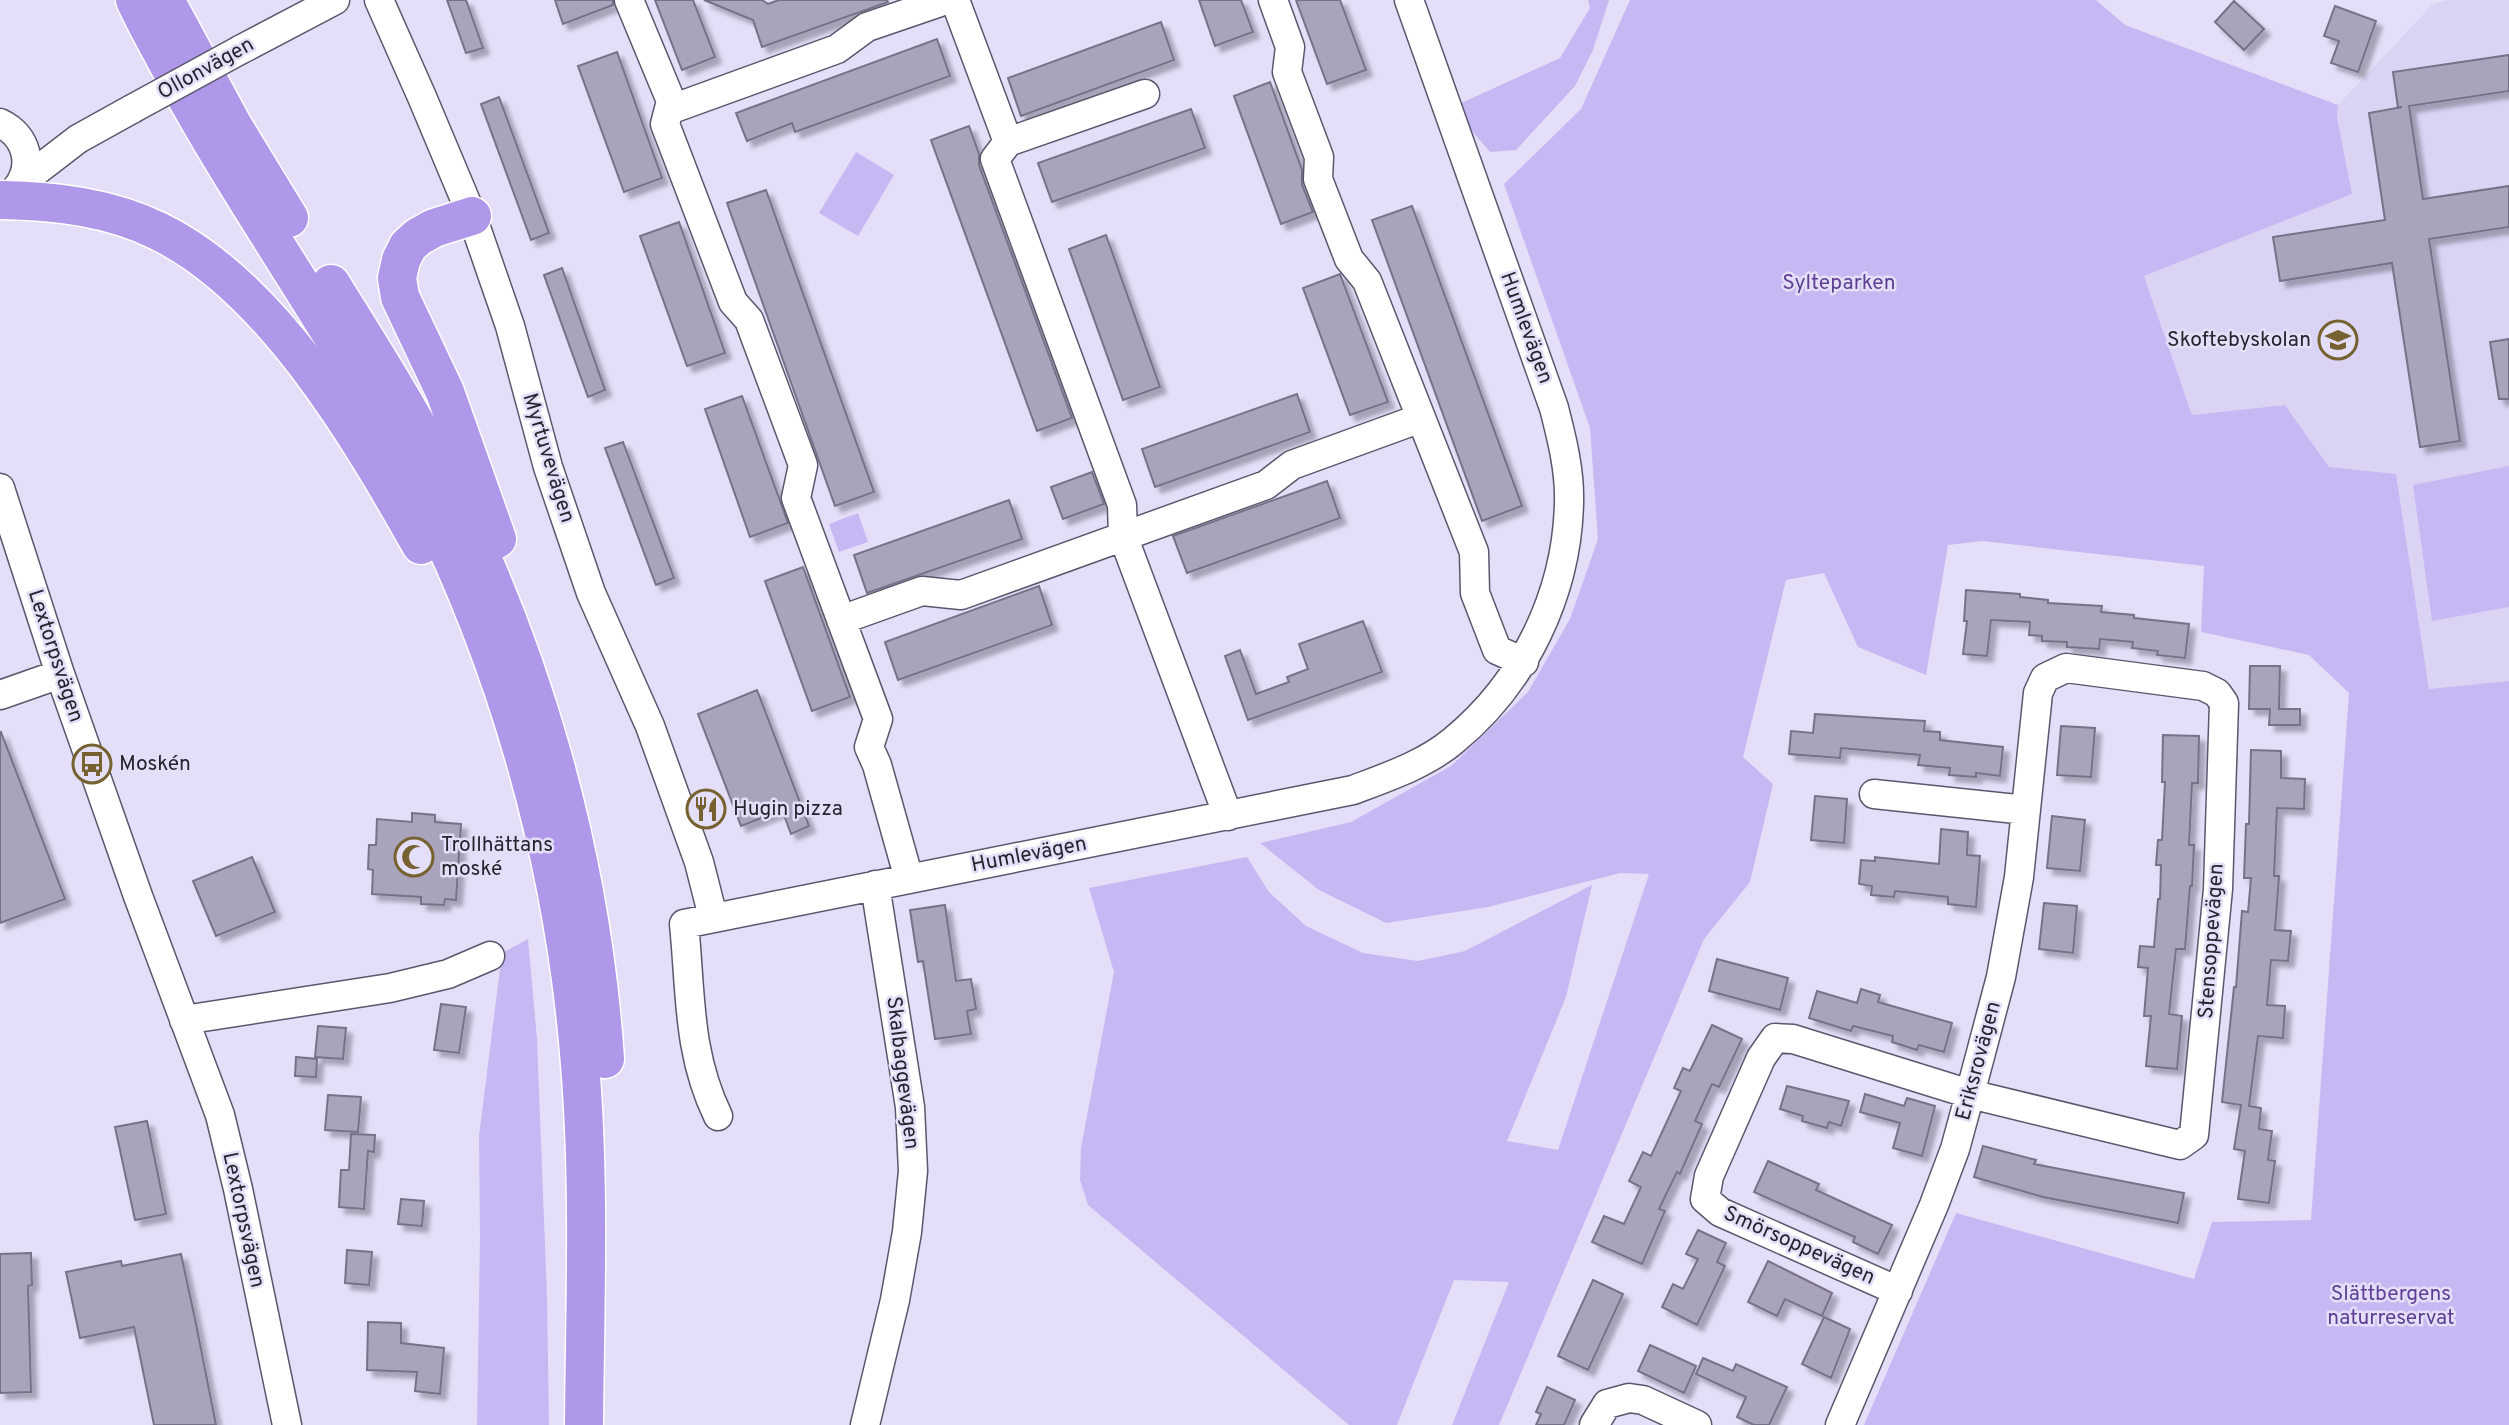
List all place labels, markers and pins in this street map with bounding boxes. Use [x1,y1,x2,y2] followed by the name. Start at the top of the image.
[2317,319,2359,361] school or university icon: Skoftebyskolan
[2167,327,2311,354] place label: Skoftebyskolan
[71,743,113,785] bus stop icon: Moskén
[119,751,191,778] place label: Moskén
[685,788,727,830] restaurant icon: Hugin pizza
[733,796,843,823] place label: Hugin pizza
[441,832,553,883] place label: Trollhättans moské
[393,836,435,878] mosque icon: Trollhättans moské

